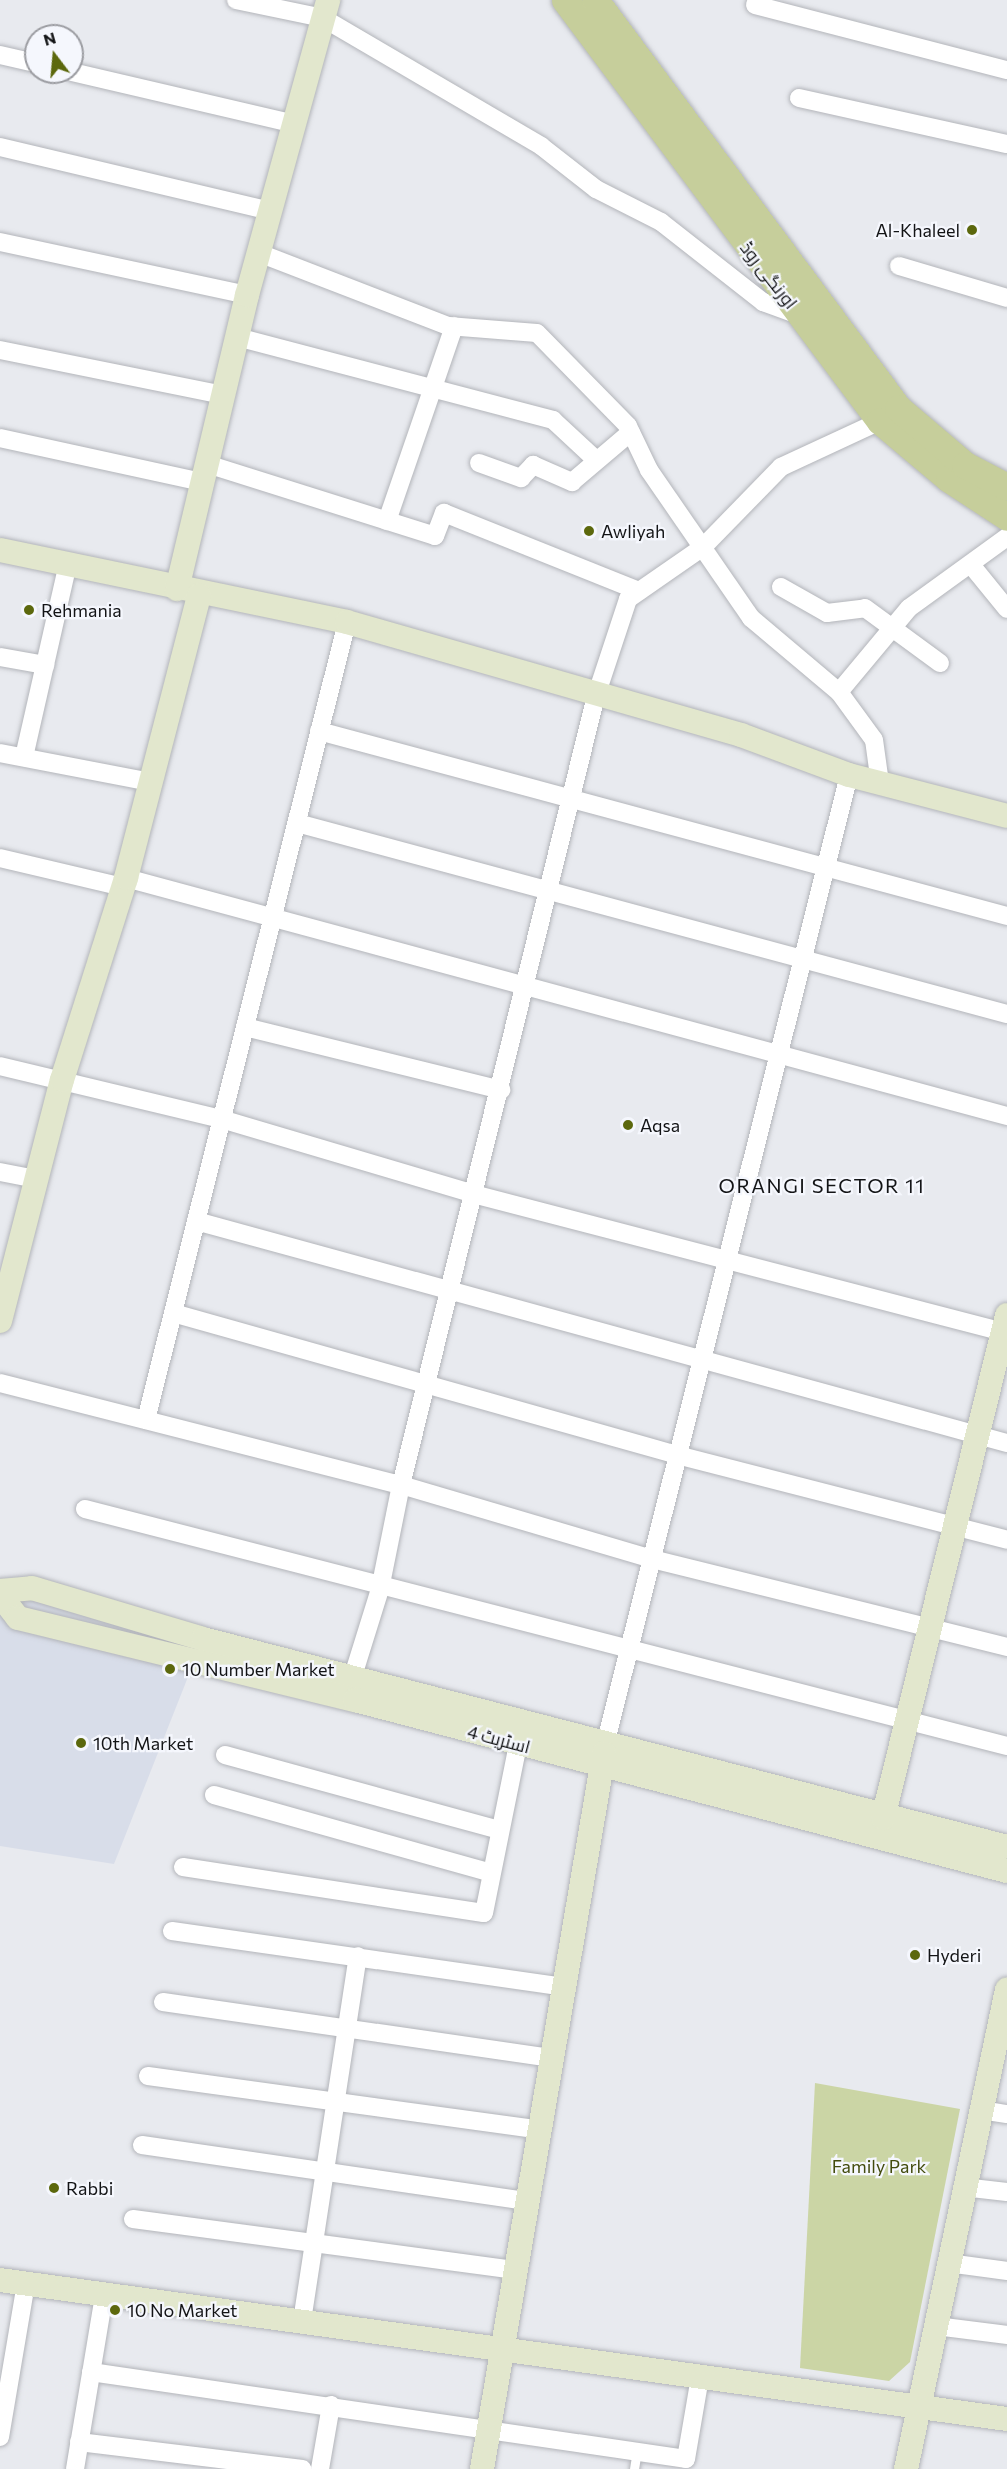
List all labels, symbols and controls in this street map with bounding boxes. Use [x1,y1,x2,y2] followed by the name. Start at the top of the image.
[24,24,84,84] north arrow
[41,27,58,49] text: N
[875,219,960,241] place label: Al-Khaleel
[965,223,979,237] marker: Al-Khaleel
[736,237,802,313] street label: اورنگی روڈ
[601,520,665,542] place label: Awliyah
[582,524,596,538] marker: Awliyah
[41,599,122,621] place label: Rehmania
[22,603,36,617] marker: Rehmania
[640,1114,680,1136] place label: Aqsa
[621,1118,635,1132] marker: Aqsa
[719,1173,925,1197] district label: ORANGI SECTOR 11
[182,1658,335,1680] place label: 10 Number Market
[163,1662,177,1676] marker: 10 Number Market
[465,1720,533,1758] street label: اسٹریٹ 4
[93,1732,193,1754] place label: 10th Market
[74,1736,88,1750] marker: 10th Market
[927,1944,981,1966] place label: Hyderi
[908,1948,922,1962] marker: Hyderi
[832,2155,926,2177] park label: Family Park
[66,2177,113,2199] place label: Rabbi
[47,2181,61,2195] marker: Rabbi
[127,2299,237,2321] place label: 10 No Market
[108,2303,122,2317] marker: 10 No Market

